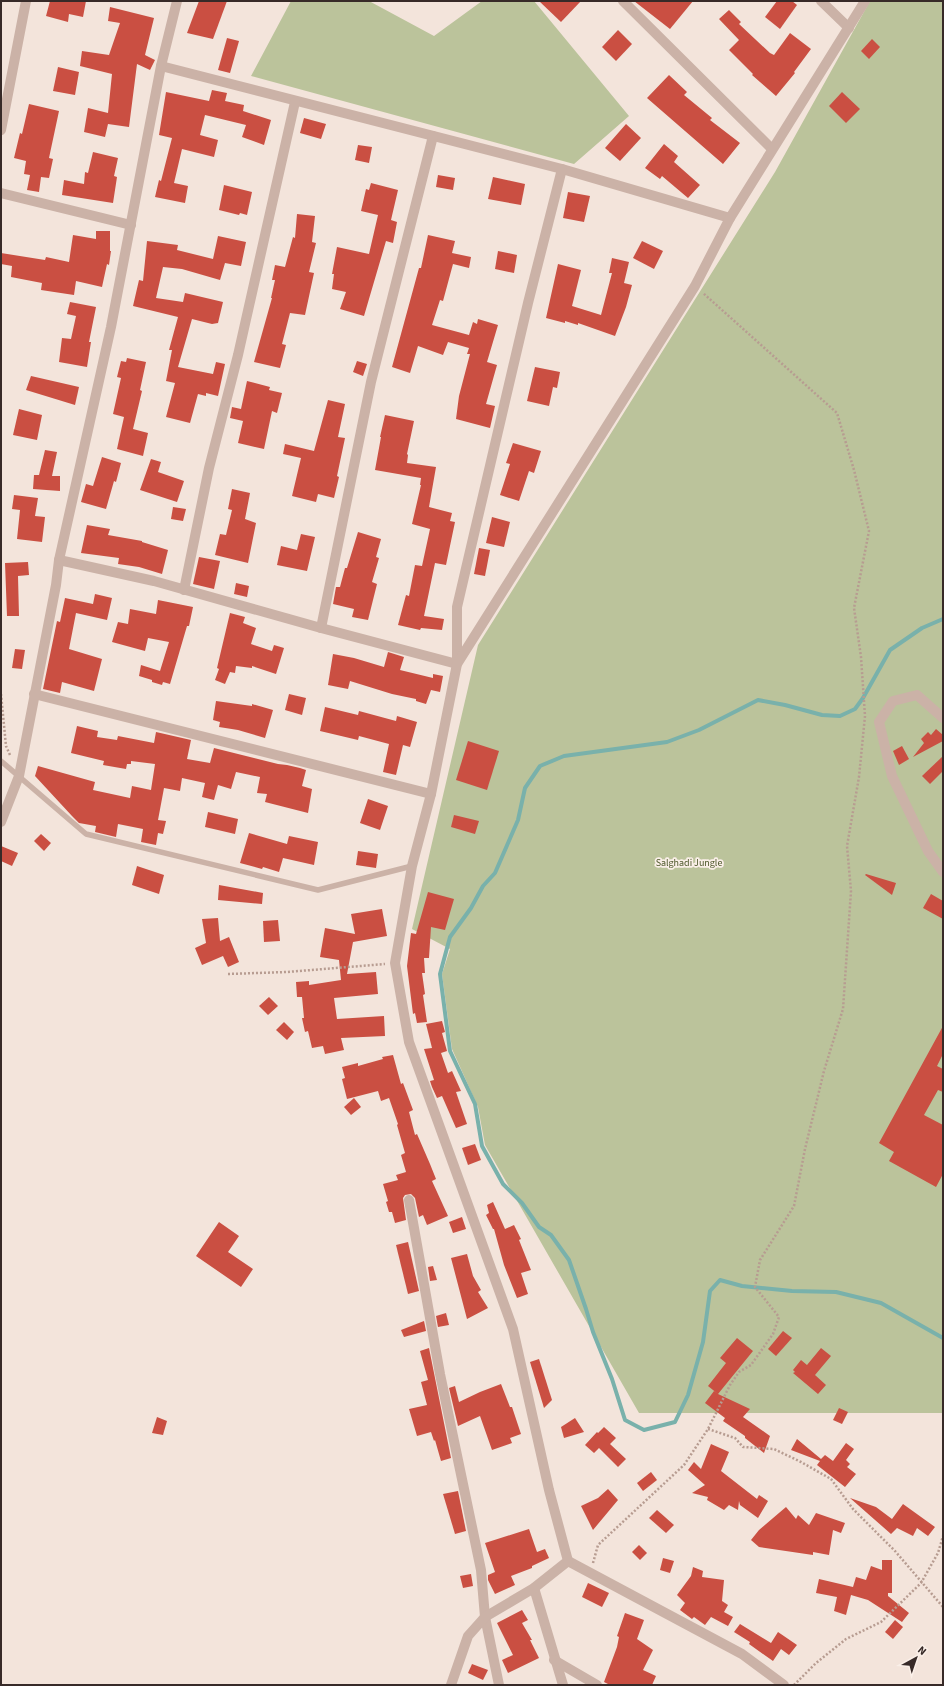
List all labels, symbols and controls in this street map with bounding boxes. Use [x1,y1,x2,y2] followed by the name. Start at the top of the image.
[656,856,722,870] park label: Salghadi Jungle
[896,1638,936,1678] north arrow
[914,1643,930,1659] text: N

